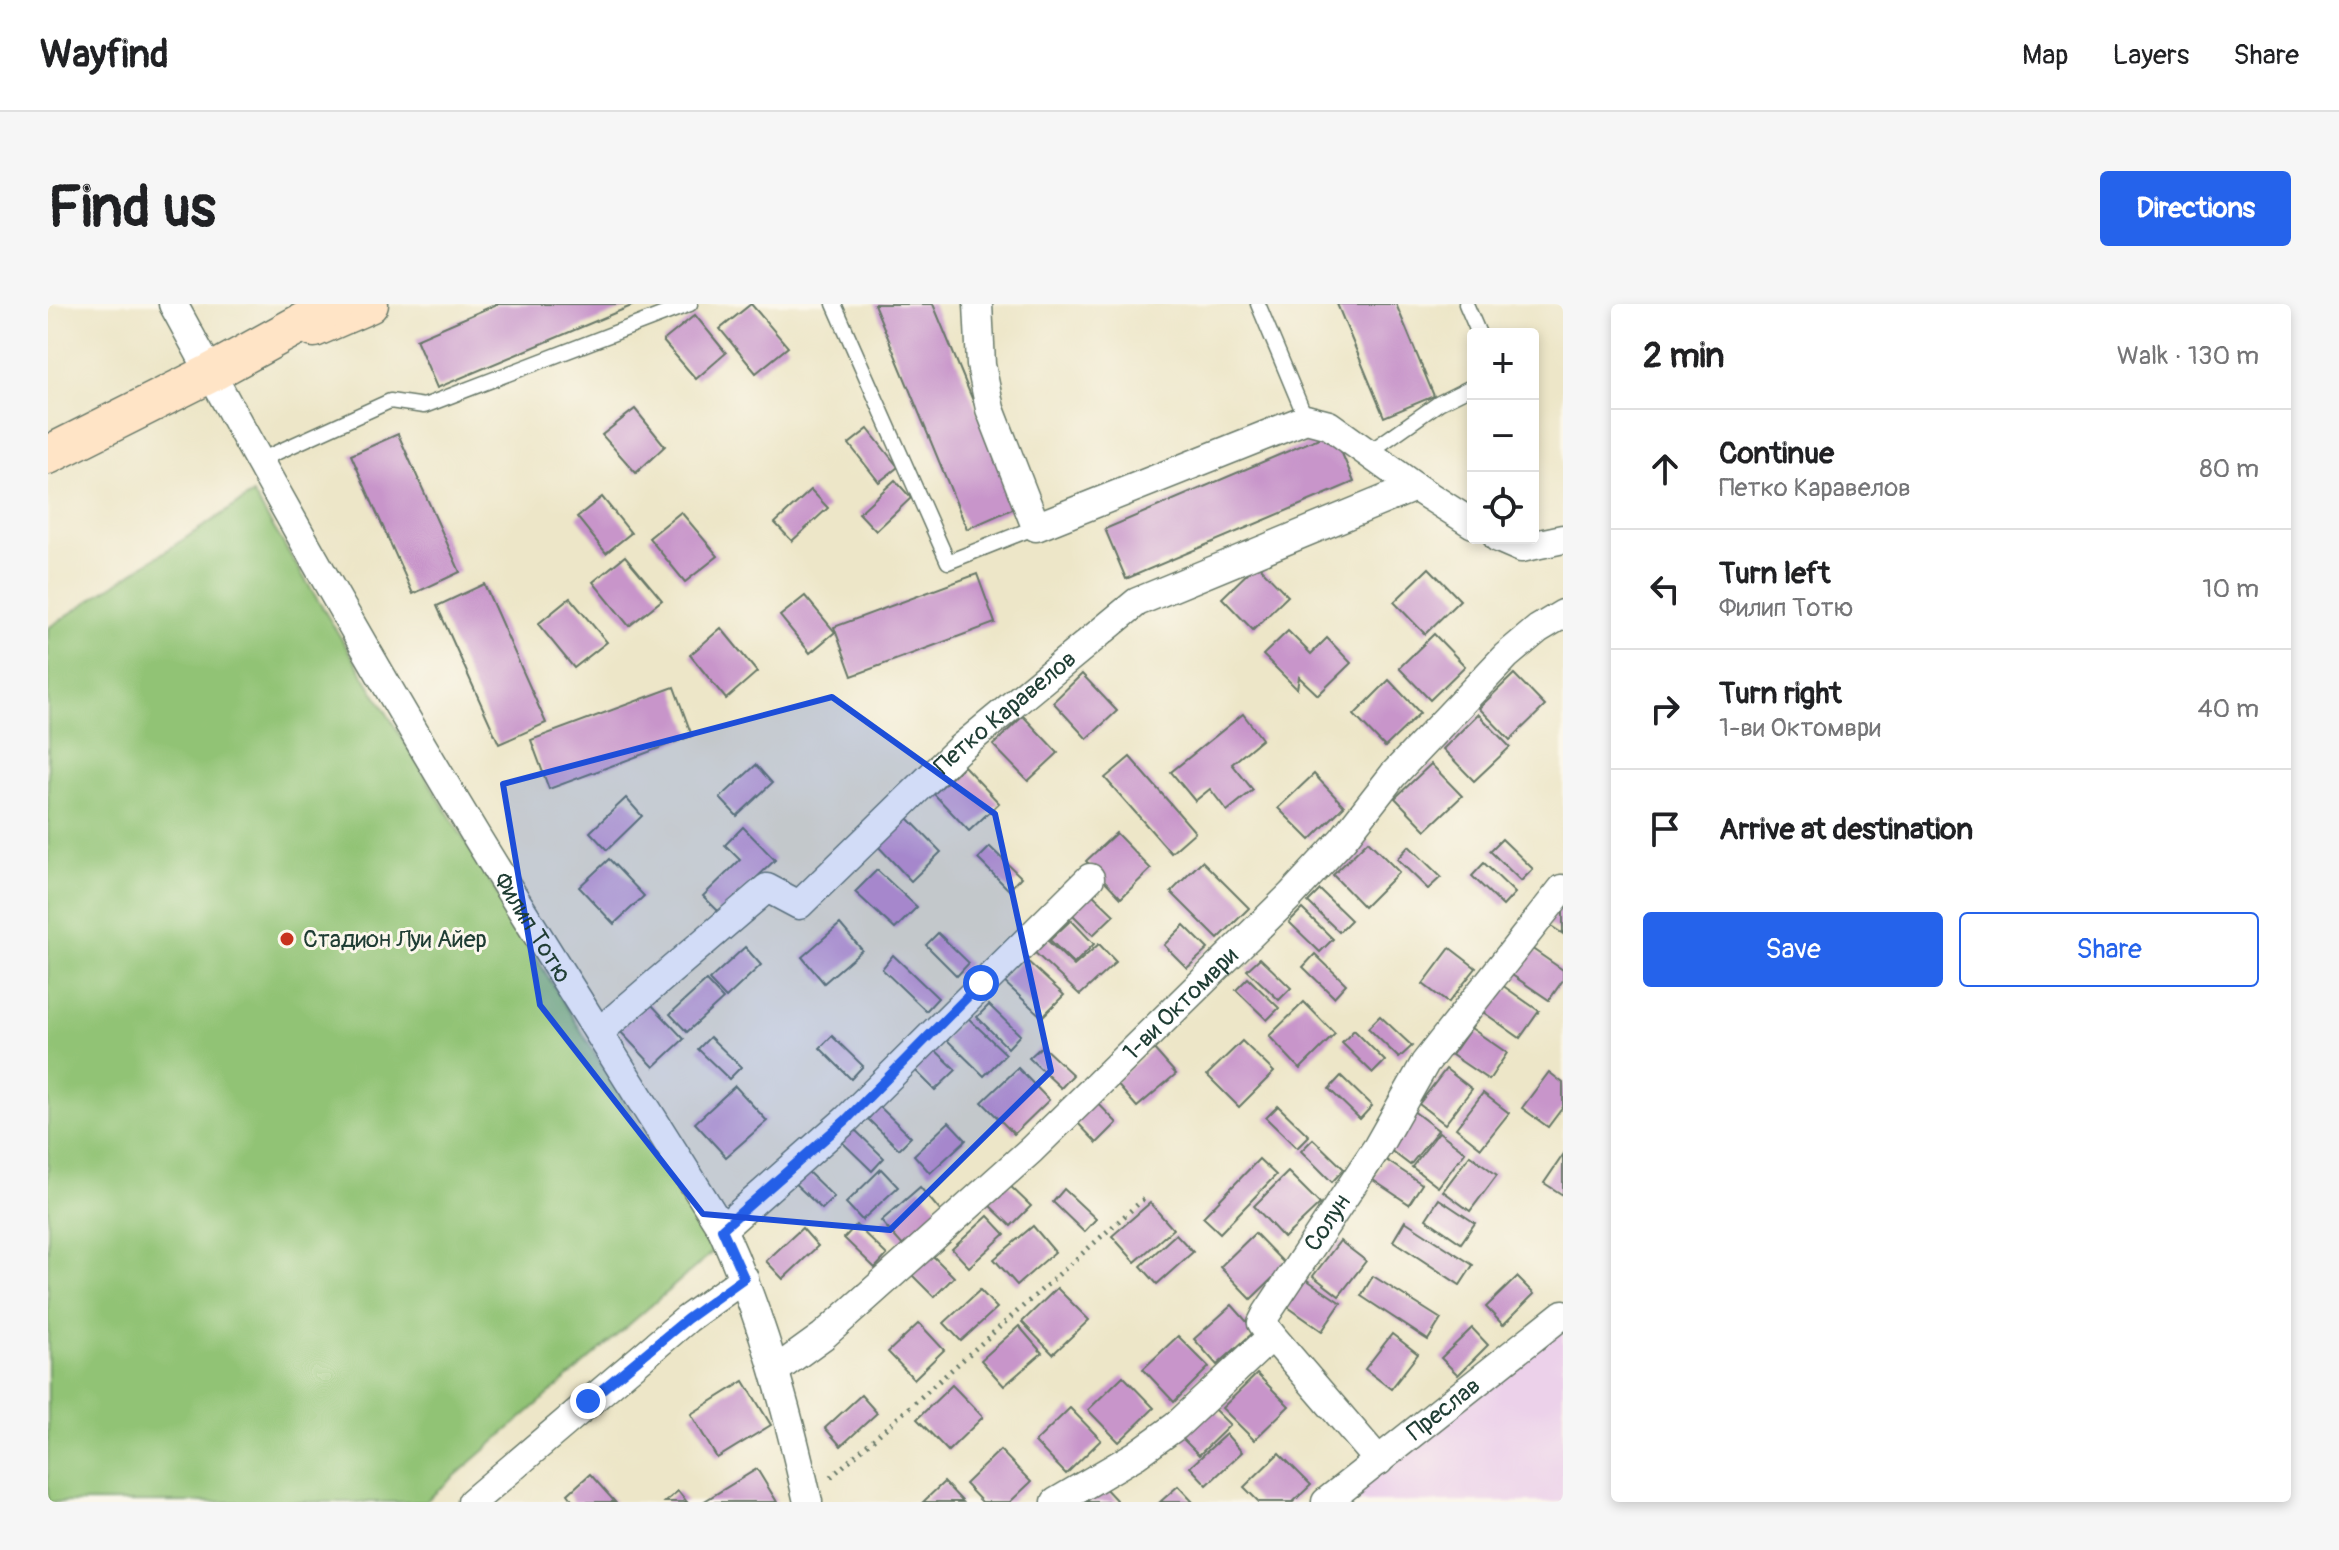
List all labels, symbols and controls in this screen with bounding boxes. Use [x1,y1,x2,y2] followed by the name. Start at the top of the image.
[40,31,169,79] text: Wayfind
[2022,38,2068,73] text: Map
[2112,38,2189,73] text: Layers
[2233,38,2299,73] text: Share
[2100,171,2291,246] button: Directions
[48,174,216,243] text: Find us
[1467,328,1539,544] map controls
[1467,328,1539,400] button: +
[1643,335,1725,378] text: 2 min
[2117,340,2259,372] text: Walk · 130 m
[1467,400,1539,472] button: −
[1719,435,1834,472] text: Continue
[1643,447,1687,491] icon: ahead
[2199,453,2259,485] text: 80 m
[1467,472,1539,544] button: locate
[1719,472,1911,504] text: Петко Каравелов
[1719,555,1830,592] text: Turn left
[1643,567,1687,611] icon: left
[2202,573,2259,605] text: 10 m
[1719,592,1854,624] text: Филип Тотю
[928,644,1082,780] street label: Петко Каравелов
[1719,675,1842,712] text: Turn right
[1643,687,1687,731] icon: right
[2197,693,2259,725] text: 40 m
[1719,712,1881,744] text: 1-ви Октомври
[1643,807,1687,851] icon: arrive
[1719,811,1973,848] text: Arrive at destination
[488,867,578,988] street label: Филип Тотю
[1643,912,1943,987] button: Save
[1959,912,2259,987] button: Share
[303,925,487,954] place label: Стадион Луи Айер
[278,930,296,948] marker: Стадион Луи Айер
[1117,941,1244,1066] street label: 1-ви Октомври
[963,965,999,1001] route start
[1298,1188,1357,1257] street label: Солун
[1401,1371,1486,1447] street label: Преслав
[570,1383,606,1419] route end

